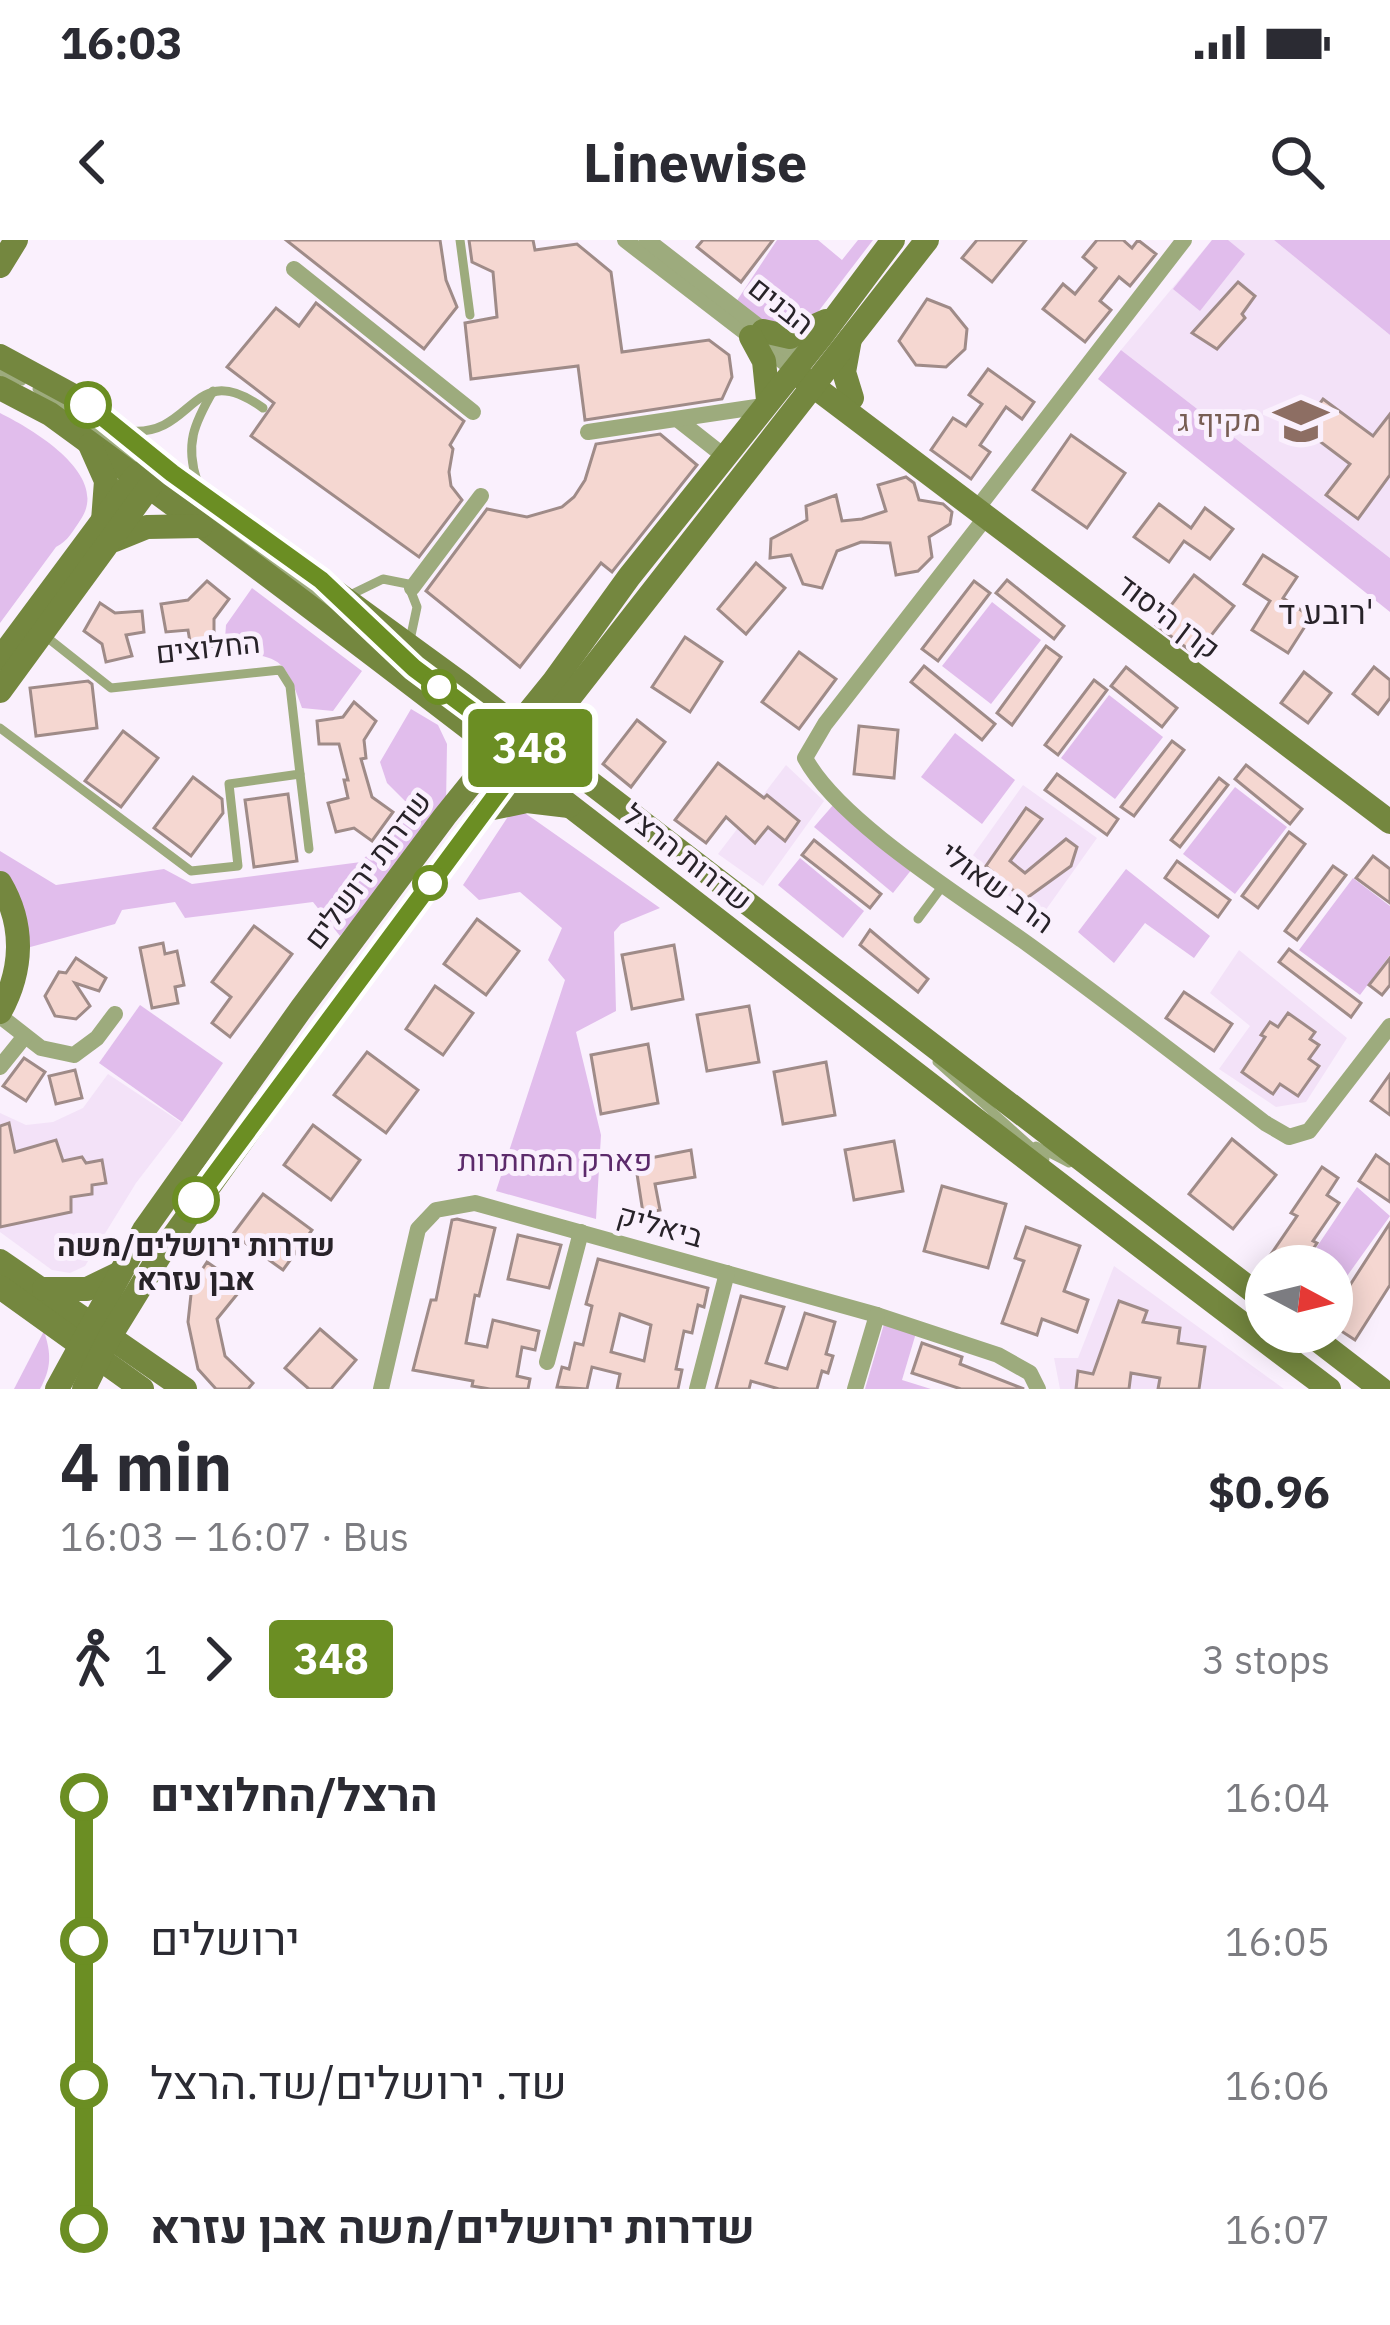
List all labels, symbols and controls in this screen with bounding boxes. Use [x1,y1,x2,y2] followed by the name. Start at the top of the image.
[60,13,183,71] text: 16:03
[583,127,807,197] text: Linewise
[60,129,126,195] icon: back
[1264,129,1330,195] icon: search
[741,267,822,342] street label: הבנים
[66,383,110,427] unlabelled marker
[1272,392,1330,450] school or university icon: מקיף ג
[1178,400,1261,439] place label: מקיף ג
[1109,564,1228,667] street label: קרן היסוד
[1278,590,1374,633] district label: רובע ד'
[154,622,262,671] street label: החלוצים
[423,671,455,703] unlabelled marker
[461,709,599,787] line badge: 348
[492,720,568,775] text: 348
[294,782,439,956] street label: שדרות ירושלים
[616,794,760,919] street label: שדרות הרצל
[933,832,1063,941] street label: הרב שאולי
[414,867,446,899] unlabelled marker
[458,1140,652,1179] park label: פארק המחתרות
[174,1178,218,1222] marker: שדרות ירושלים/משה אבן עזרא
[613,1194,708,1255] street label: ביאליק
[57,1225,335,1298] place label: שדרות ירושלים/משה אבן עזרא
[1245,1245,1353,1353] north arrow
[1245,1245,1353,1353] map controls
[60,1423,232,1509] text: 4 min
[1208,1462,1330,1520] text: $0.96
[60,1511,409,1562] text: 16:03 – 16:07 · Bus
[60,1626,126,1692] icon: walk
[185,1626,251,1692] icon: forward
[293,1631,369,1686] text: 348
[144,1634,167,1685] text: 1
[1202,1634,1330,1685] text: 3 stops
[150,1765,438,1823] text: הרצל/החלוצים
[1225,1772,1330,1823] text: 16:04
[150,1909,300,1967] text: ירושלים
[1225,1916,1330,1967] text: 16:05
[150,2053,567,2111] text: שד. ירושלים/שד.הרצל
[1225,2060,1330,2111] text: 16:06
[150,2197,755,2255] text: שדרות ירושלים/משה אבן עזרא
[1225,2204,1330,2255] text: 16:07

